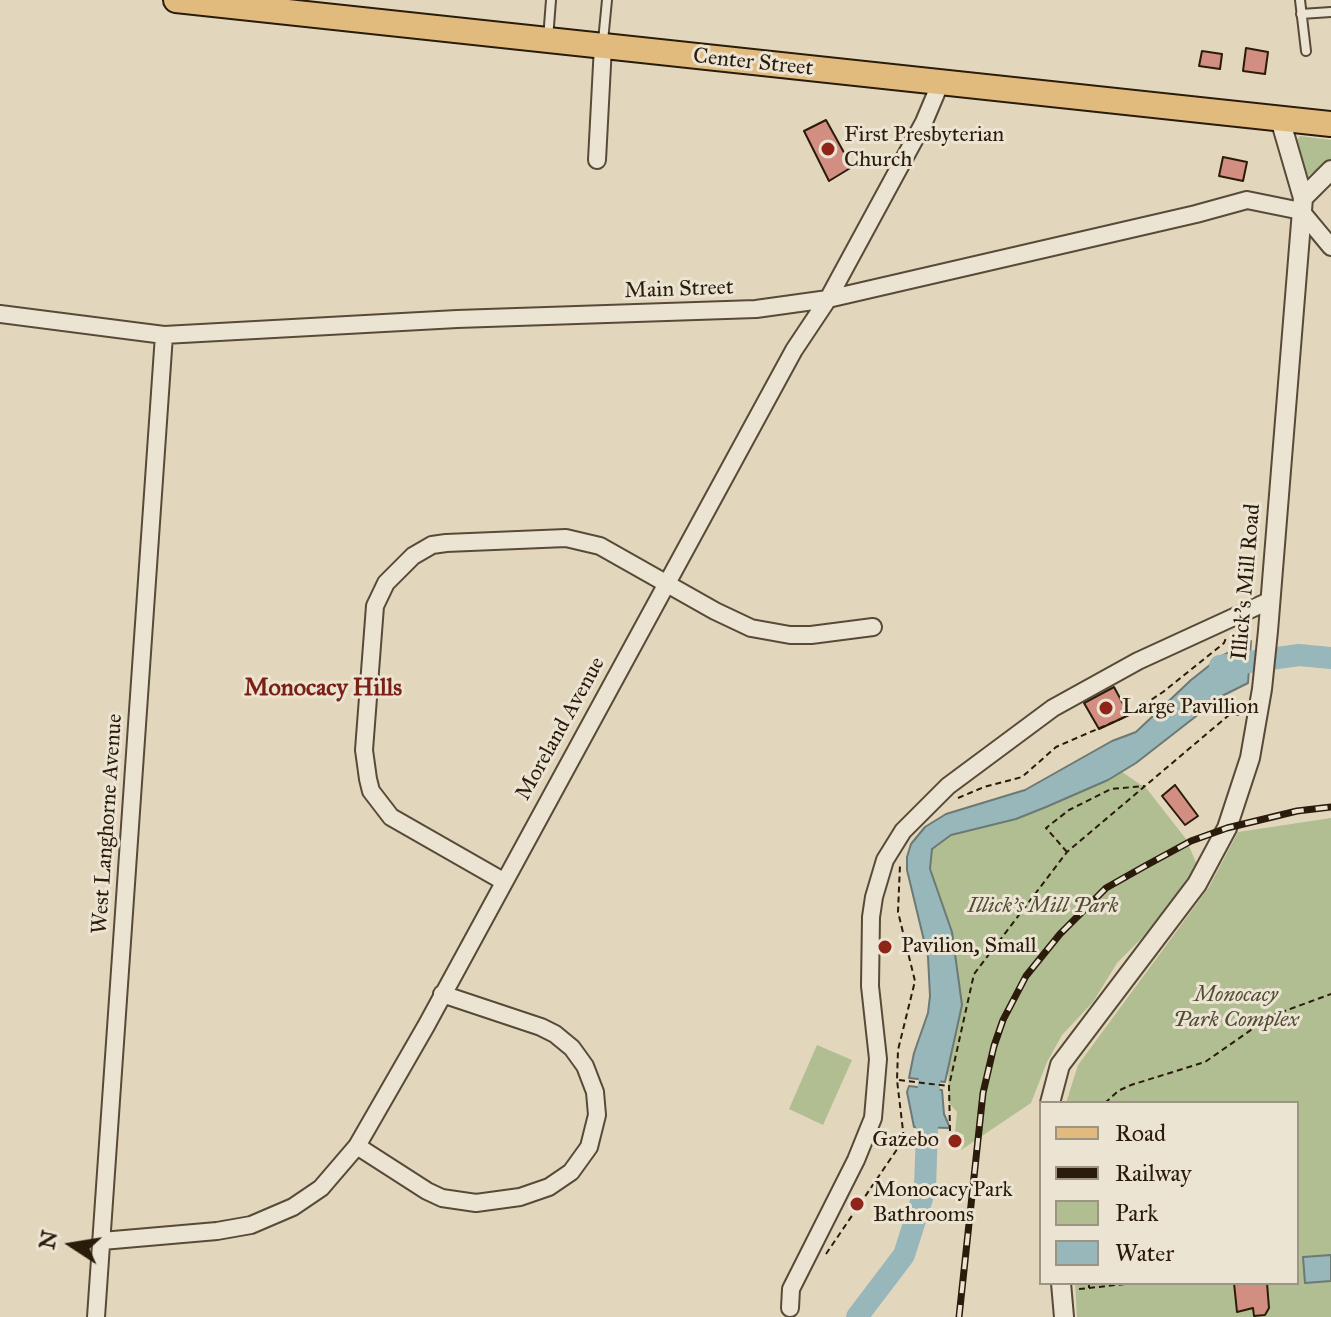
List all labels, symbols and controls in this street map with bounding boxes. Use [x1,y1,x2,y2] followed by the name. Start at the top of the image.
[692,44,814,82] street label: Center Street
[844,123,1004,174] place label: First Presbyterian Church
[819,140,837,158] marker: First Presbyterian Church
[624,275,734,305] street label: Main Street
[1227,503,1267,661] street label: Illick's Mill Road
[511,653,611,805] street label: Moreland Avenue
[244,675,402,703] district label: Monocacy Hills
[1122,695,1259,721] place label: Large Pavillion
[1097,699,1115,717] marker: Large Pavillion
[87,713,129,935] street label: West Langhorne Avenue
[967,894,1119,920] park label: Illick's Mill Park
[901,934,1037,960] place label: Pavilion, Small
[876,938,894,956] marker: Pavilion, Small
[1173,983,1299,1034] park label: Monocacy Park Complex
[1039,1101,1299,1285] legend
[1115,1118,1166,1148] text: Road
[872,1128,939,1154] place label: Gazebo
[946,1132,964,1150] marker: Gazebo
[1115,1158,1192,1188] text: Railway
[873,1178,1013,1230] place label: Monocacy Park Bathrooms
[848,1195,866,1213] marker: Monocacy Park Bathrooms
[1115,1198,1158,1228] text: Park
[32,1205,112,1285] north arrow
[33,1228,63,1252] text: N
[1115,1238,1174,1268] text: Water

